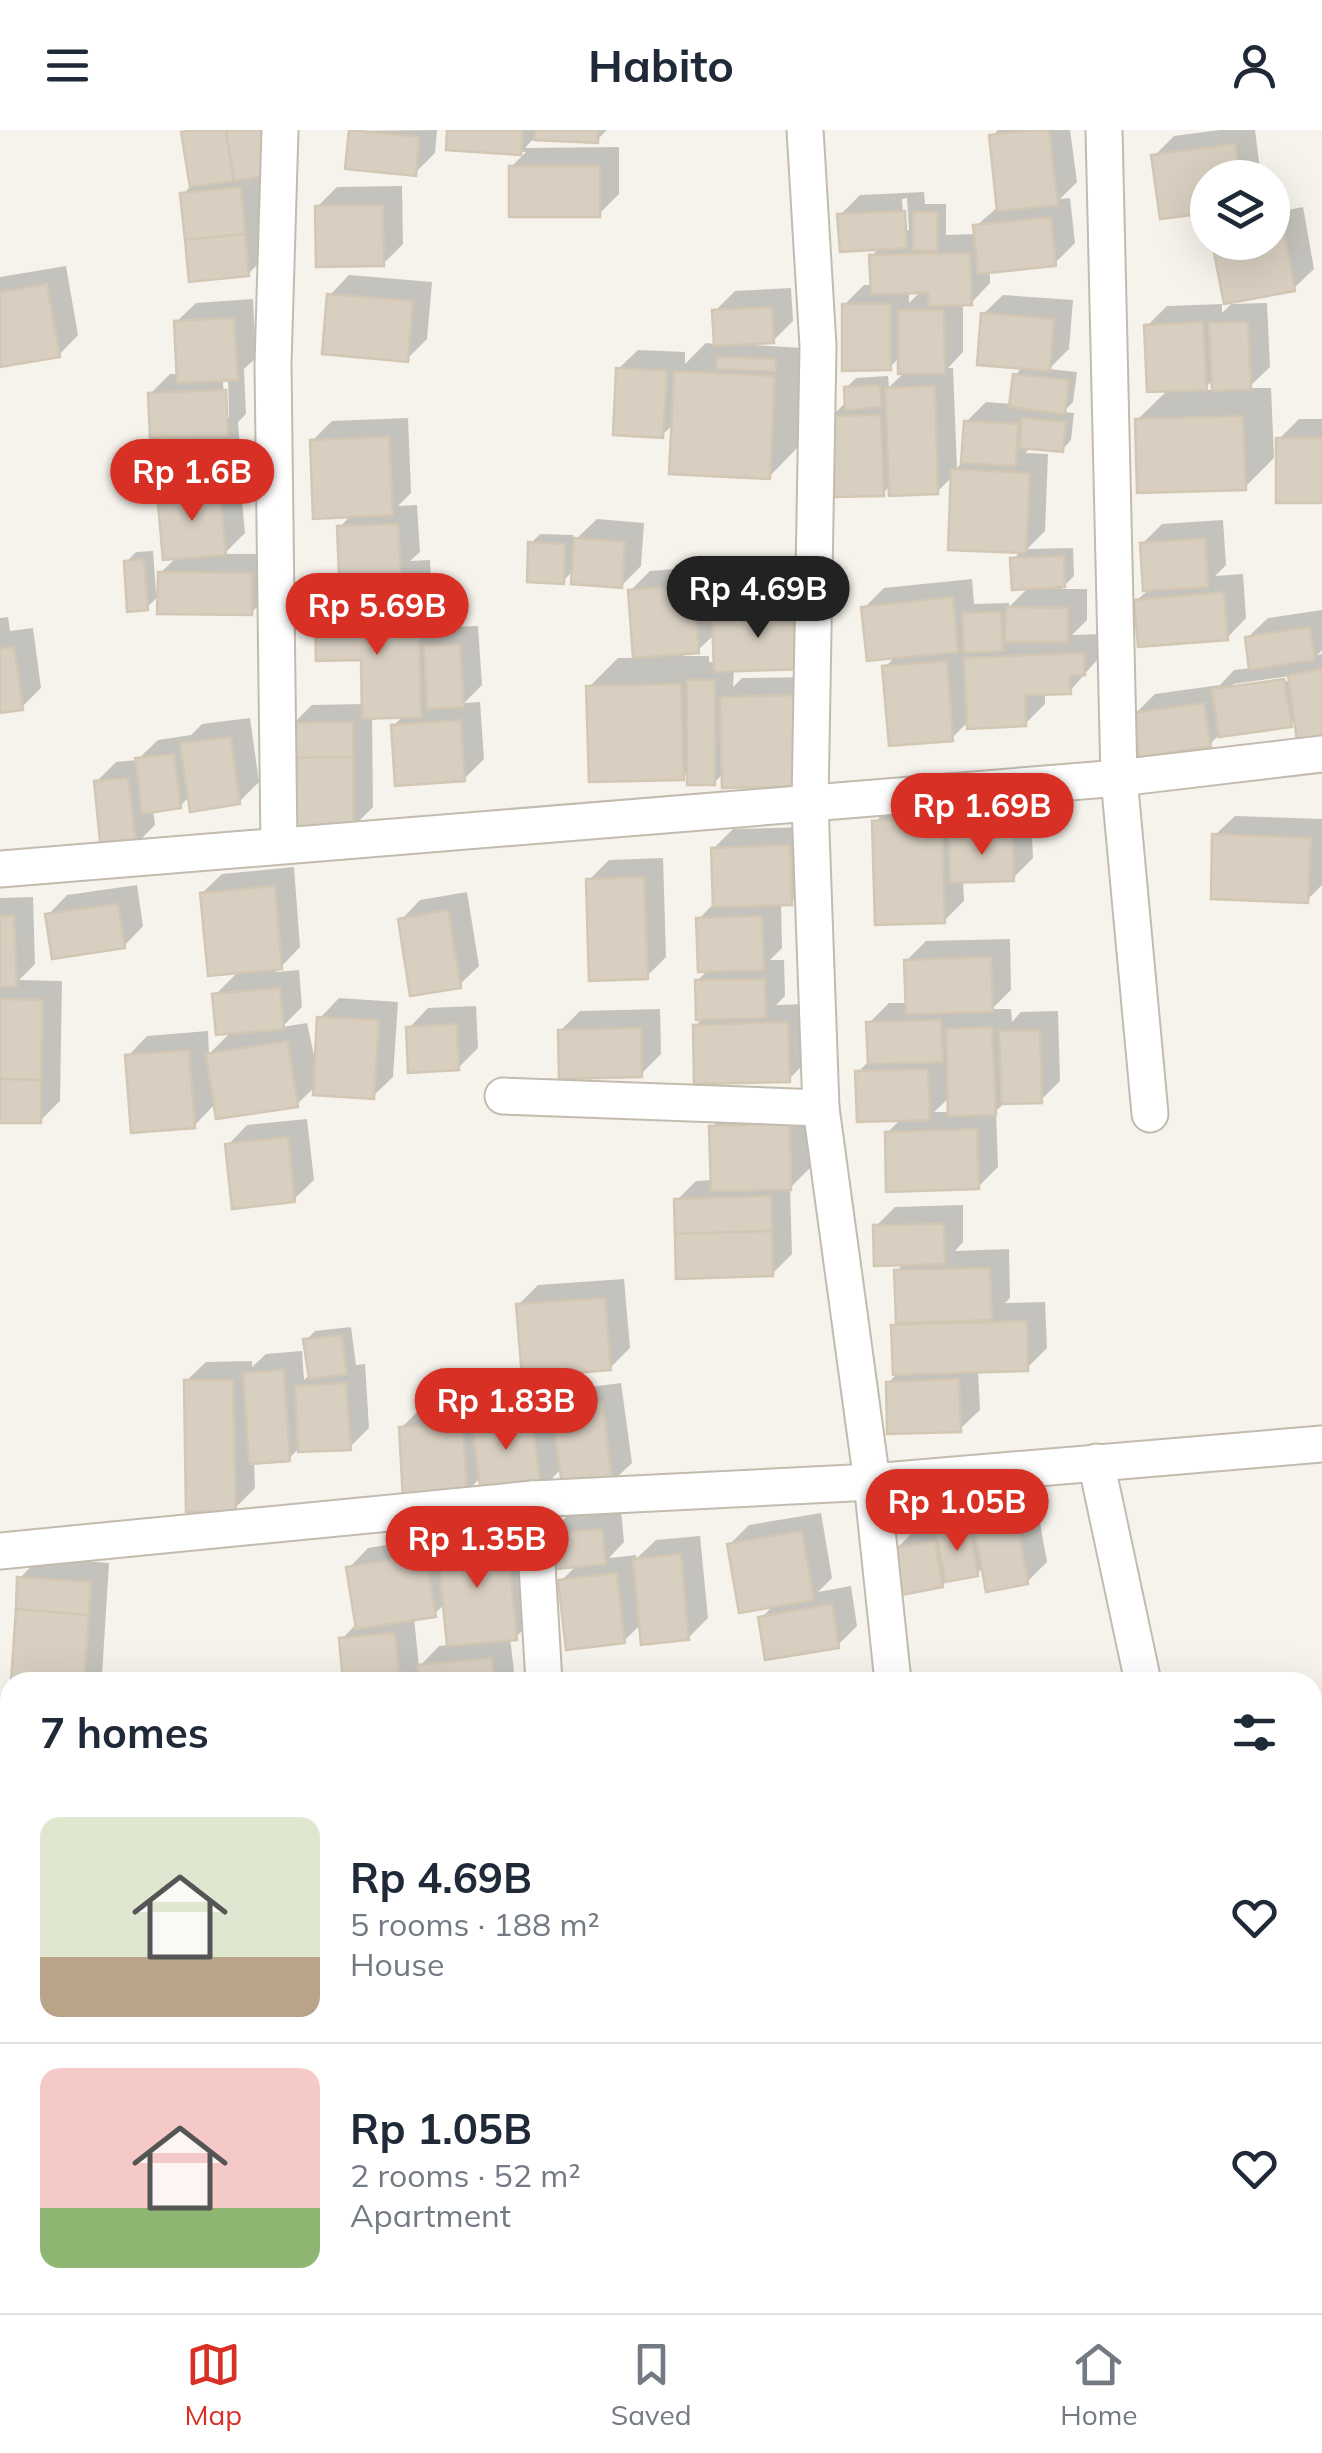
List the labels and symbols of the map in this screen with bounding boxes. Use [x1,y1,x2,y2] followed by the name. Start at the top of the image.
[100,439,284,524] pin: Rp 1.6B
[655,556,861,641] pin: Rp 4.69B
[274,573,480,658] pin: Rp 5.69B
[879,773,1085,858] pin: Rp 1.69B
[403,1368,609,1453] pin: Rp 1.83B
[854,1469,1060,1554] pin: Rp 1.05B
[374,1506,580,1591] pin: Rp 1.35B

